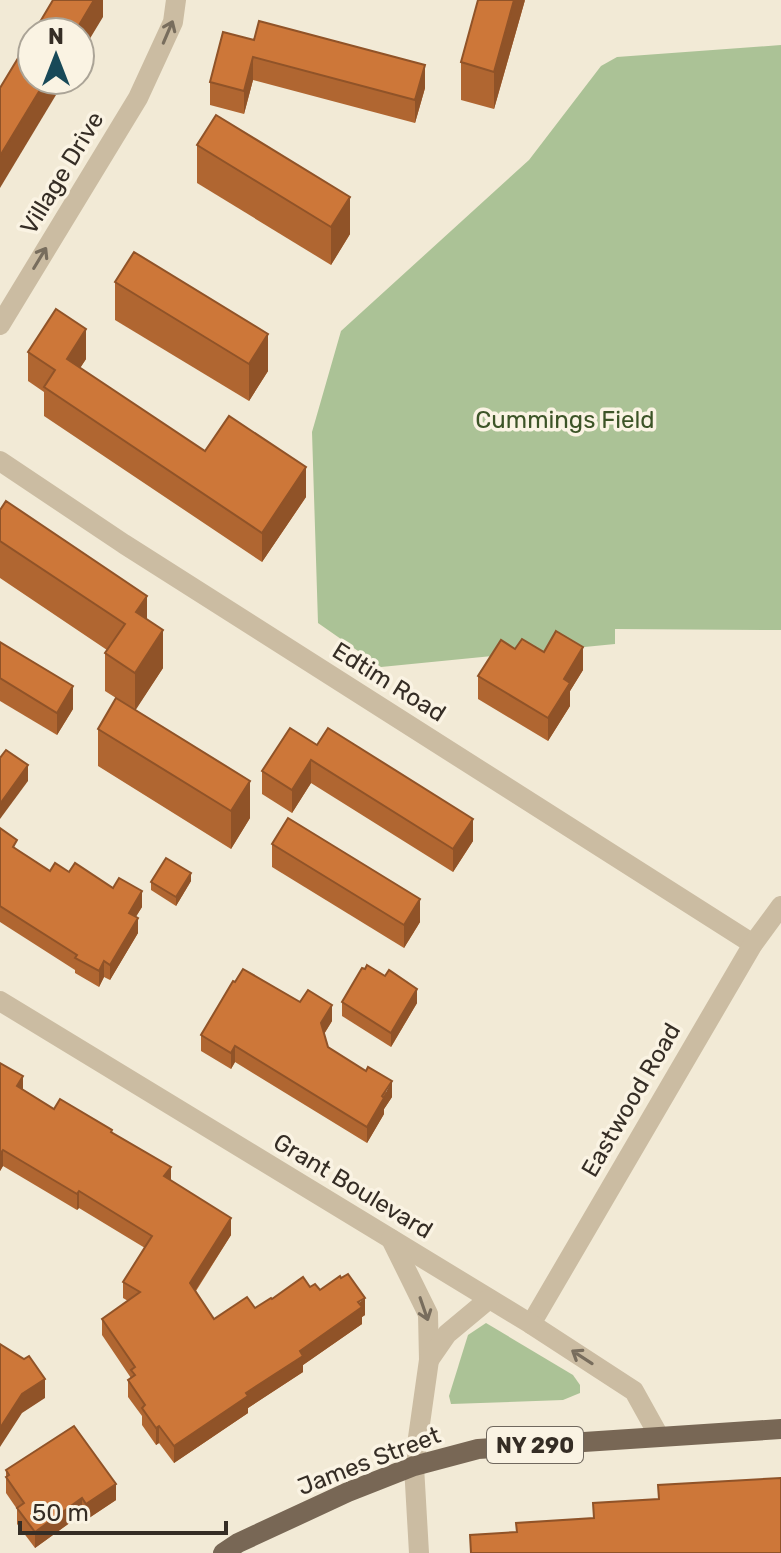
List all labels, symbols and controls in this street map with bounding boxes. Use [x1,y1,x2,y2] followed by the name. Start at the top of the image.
[16,16,96,96] north arrow
[162,20,177,45] one-way arrow
[48,23,64,50] text: N
[15,107,109,239] street label: Village Drive
[33,247,49,270] one-way arrow
[475,406,655,434] park label: Cummings Field
[327,636,451,728] street label: Edtim Road
[576,1018,686,1182] street label: Eastwood Road
[268,1128,438,1244] street label: Grant Boulevard
[417,1296,432,1321] one-way arrow
[572,1349,594,1366] one-way arrow
[294,1421,444,1501] street label: James Street
[487,1427,583,1463] road number: NY 290
[20,1485,226,1535] scale bar
[32,1499,89,1527] text: 50 m

